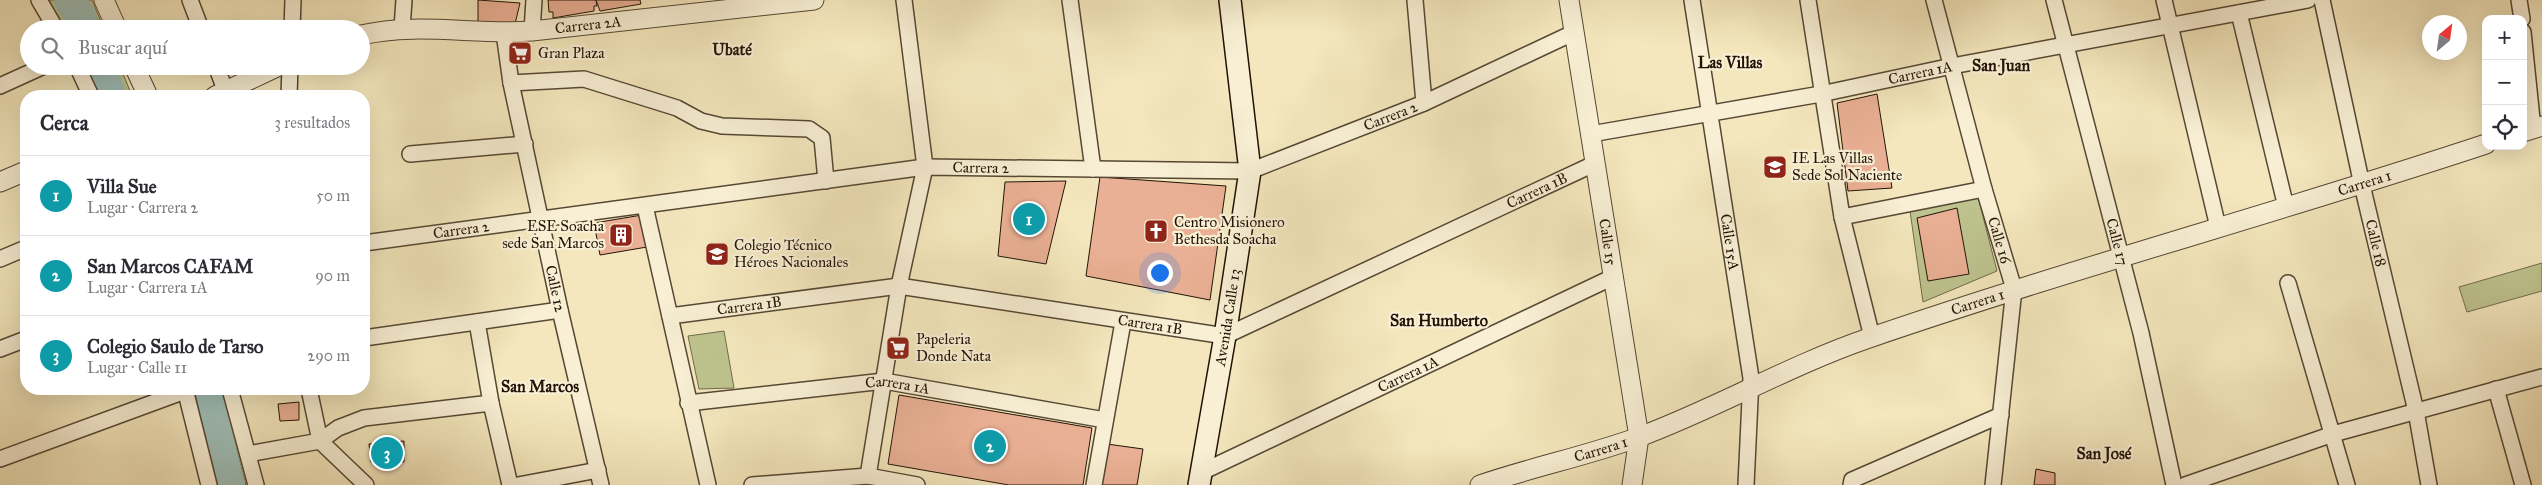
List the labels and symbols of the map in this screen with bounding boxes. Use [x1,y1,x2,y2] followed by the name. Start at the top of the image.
[554,12,622,37] street label: Carrera 2A
[2422,15,2467,60] north arrow
[507,40,533,66] supermarket icon: Gran Plaza
[712,40,752,59] district label: Ubaté
[538,44,605,62] place label: Gran Plaza
[1698,53,1762,72] district label: Las Villas
[1972,56,2030,76] district label: San Juan
[1887,57,1954,88] street label: Carrera 1A
[1361,97,1421,135] street label: Carrera 2
[1792,149,1902,184] place label: IE Las Villas Sede Sol Naciente
[1762,154,1788,180] school or university icon: IE Las Villas Sede Sol Naciente
[952,158,1010,177] street label: Carrera 2
[2336,166,2394,200] street label: Carrera 1
[1504,169,1570,212] street label: Carrera 1B
[1013,200,1045,238] pin: 1
[1716,212,1743,272] street label: Calle 15A
[1174,213,1285,248] place label: Centro Misionero Bethesda Soacha
[1984,215,2015,267] street label: Calle 16
[2102,216,2132,267] street label: Calle 17
[432,217,491,243] street label: Carrera 2
[502,217,605,252] place label: ESE Soacha sede San Marcos
[1595,217,1620,267] street label: Calle 15
[1143,218,1169,244] church icon: Centro Misionero Bethesda Soacha
[2362,218,2390,269] street label: Calle 18
[608,222,634,248] building icon: ESE Soacha sede San Marcos
[734,236,848,271] place label: Colegio Técnico Héroes Nacionales
[704,241,730,267] school or university icon: Colegio Técnico Héroes Nacionales
[1147,260,1173,286] your location
[542,264,569,314] street label: Calle 12
[1211,268,1244,368] street label: Avenida Calle 13
[1949,285,2007,319] street label: Carrera 1
[716,292,783,319] street label: Carrera 1B
[1117,311,1184,338] street label: Carrera 1B
[1390,311,1488,330] district label: San Humberto
[916,330,992,365] place label: Papeleria Donde Nata
[885,335,911,361] supermarket icon: Papeleria Donde Nata
[1375,352,1441,396] street label: Carrera 1A
[864,372,931,398] street label: Carrera 1A
[501,377,579,396] district label: San Marcos
[974,427,1006,465] pin: 2
[1572,433,1630,466] street label: Carrera 1
[371,434,403,472] pin: 3
[2077,444,2132,464] district label: San José

